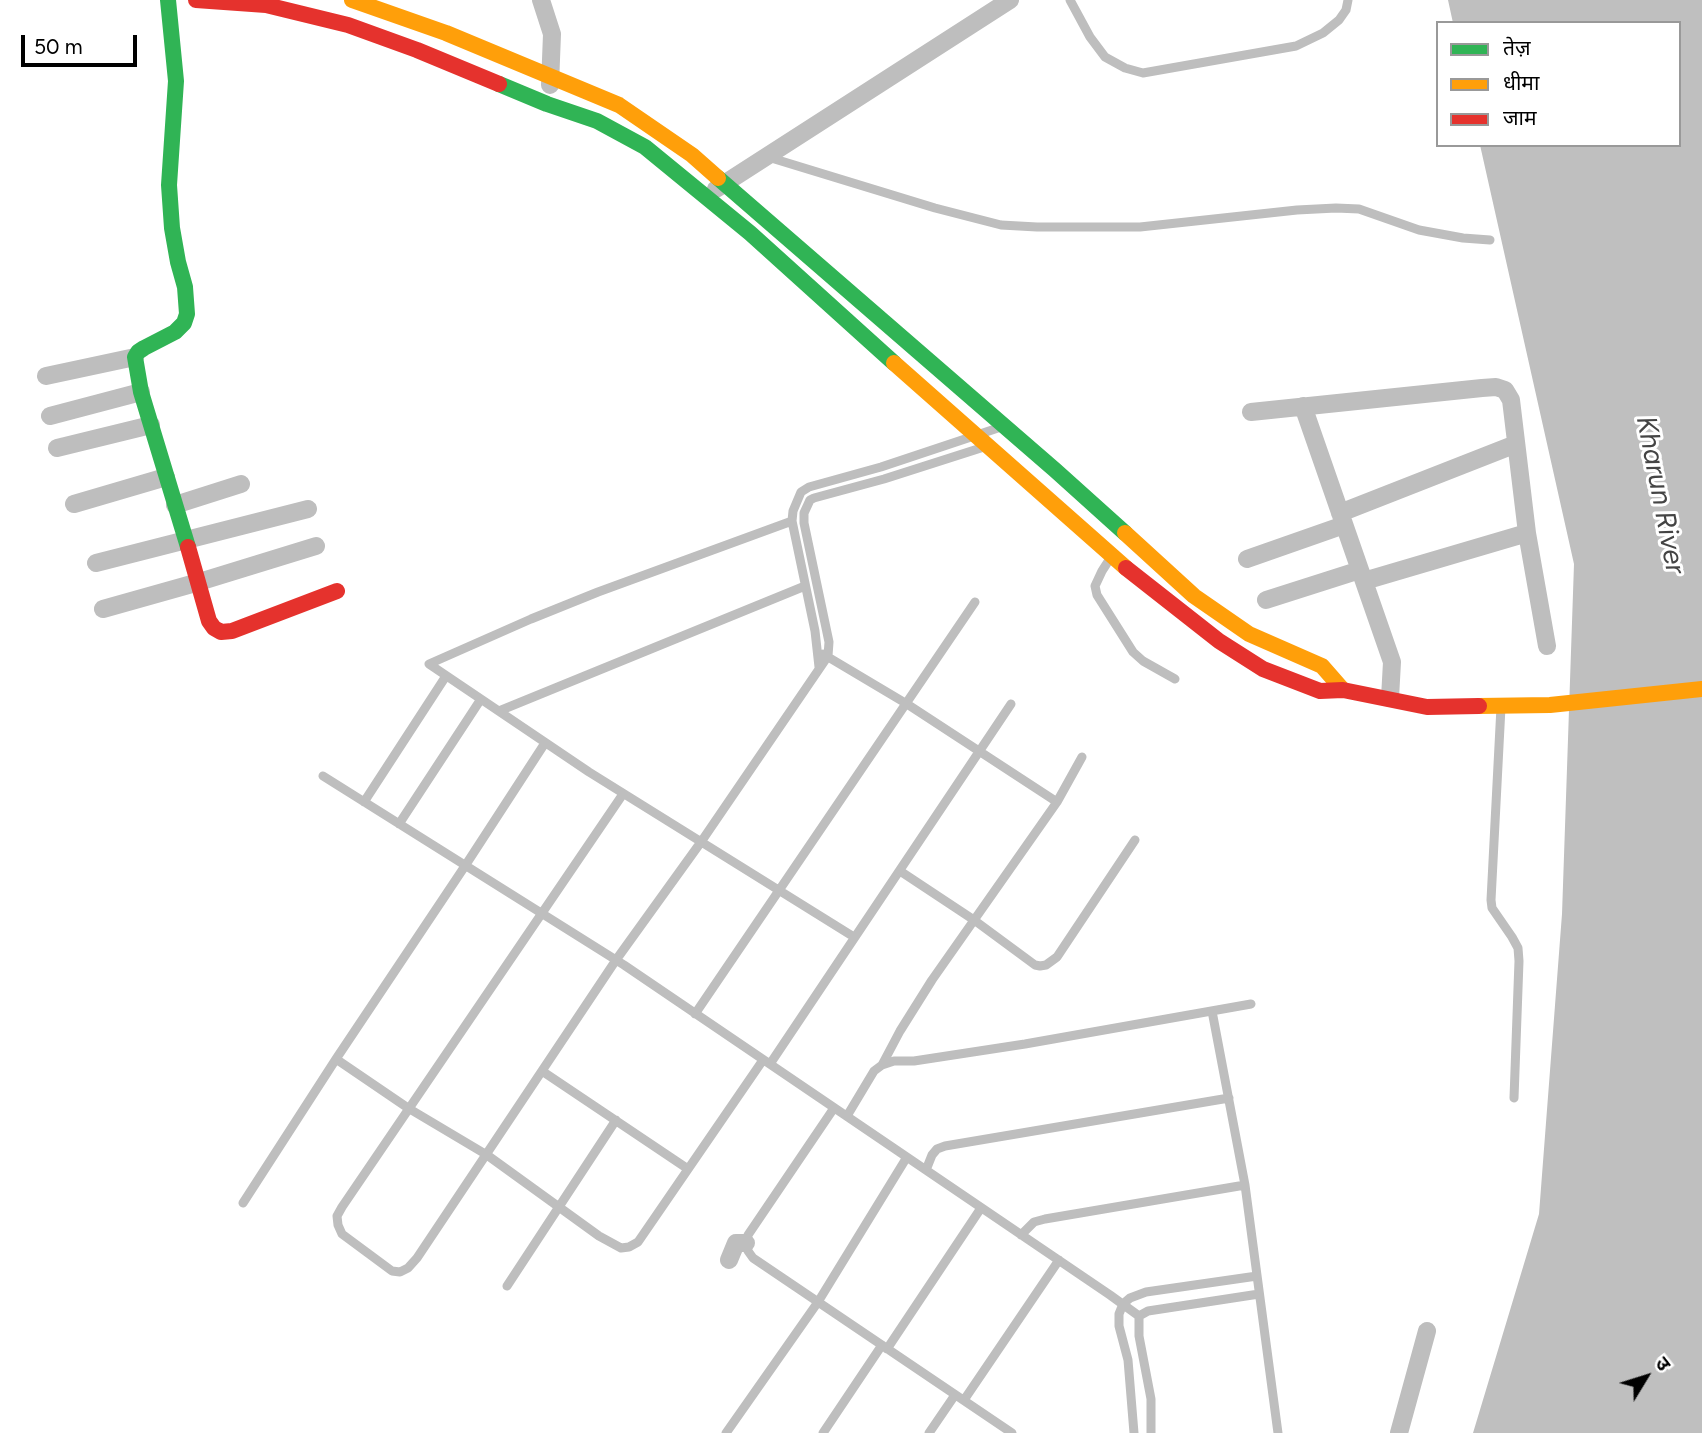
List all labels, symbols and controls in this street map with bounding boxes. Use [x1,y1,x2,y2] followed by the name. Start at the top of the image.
[24,21,140,65] scale bar
[1436,21,1681,147] legend
[34,34,83,59] text: 50 m
[1503,35,1531,60] text: तेज़
[1503,70,1539,95] text: धीमा
[1503,105,1537,130] text: जाम
[1628,413,1692,577] water label: Kharun River
[1611,1342,1681,1412] north arrow
[1650,1352,1675,1375] text: उ

